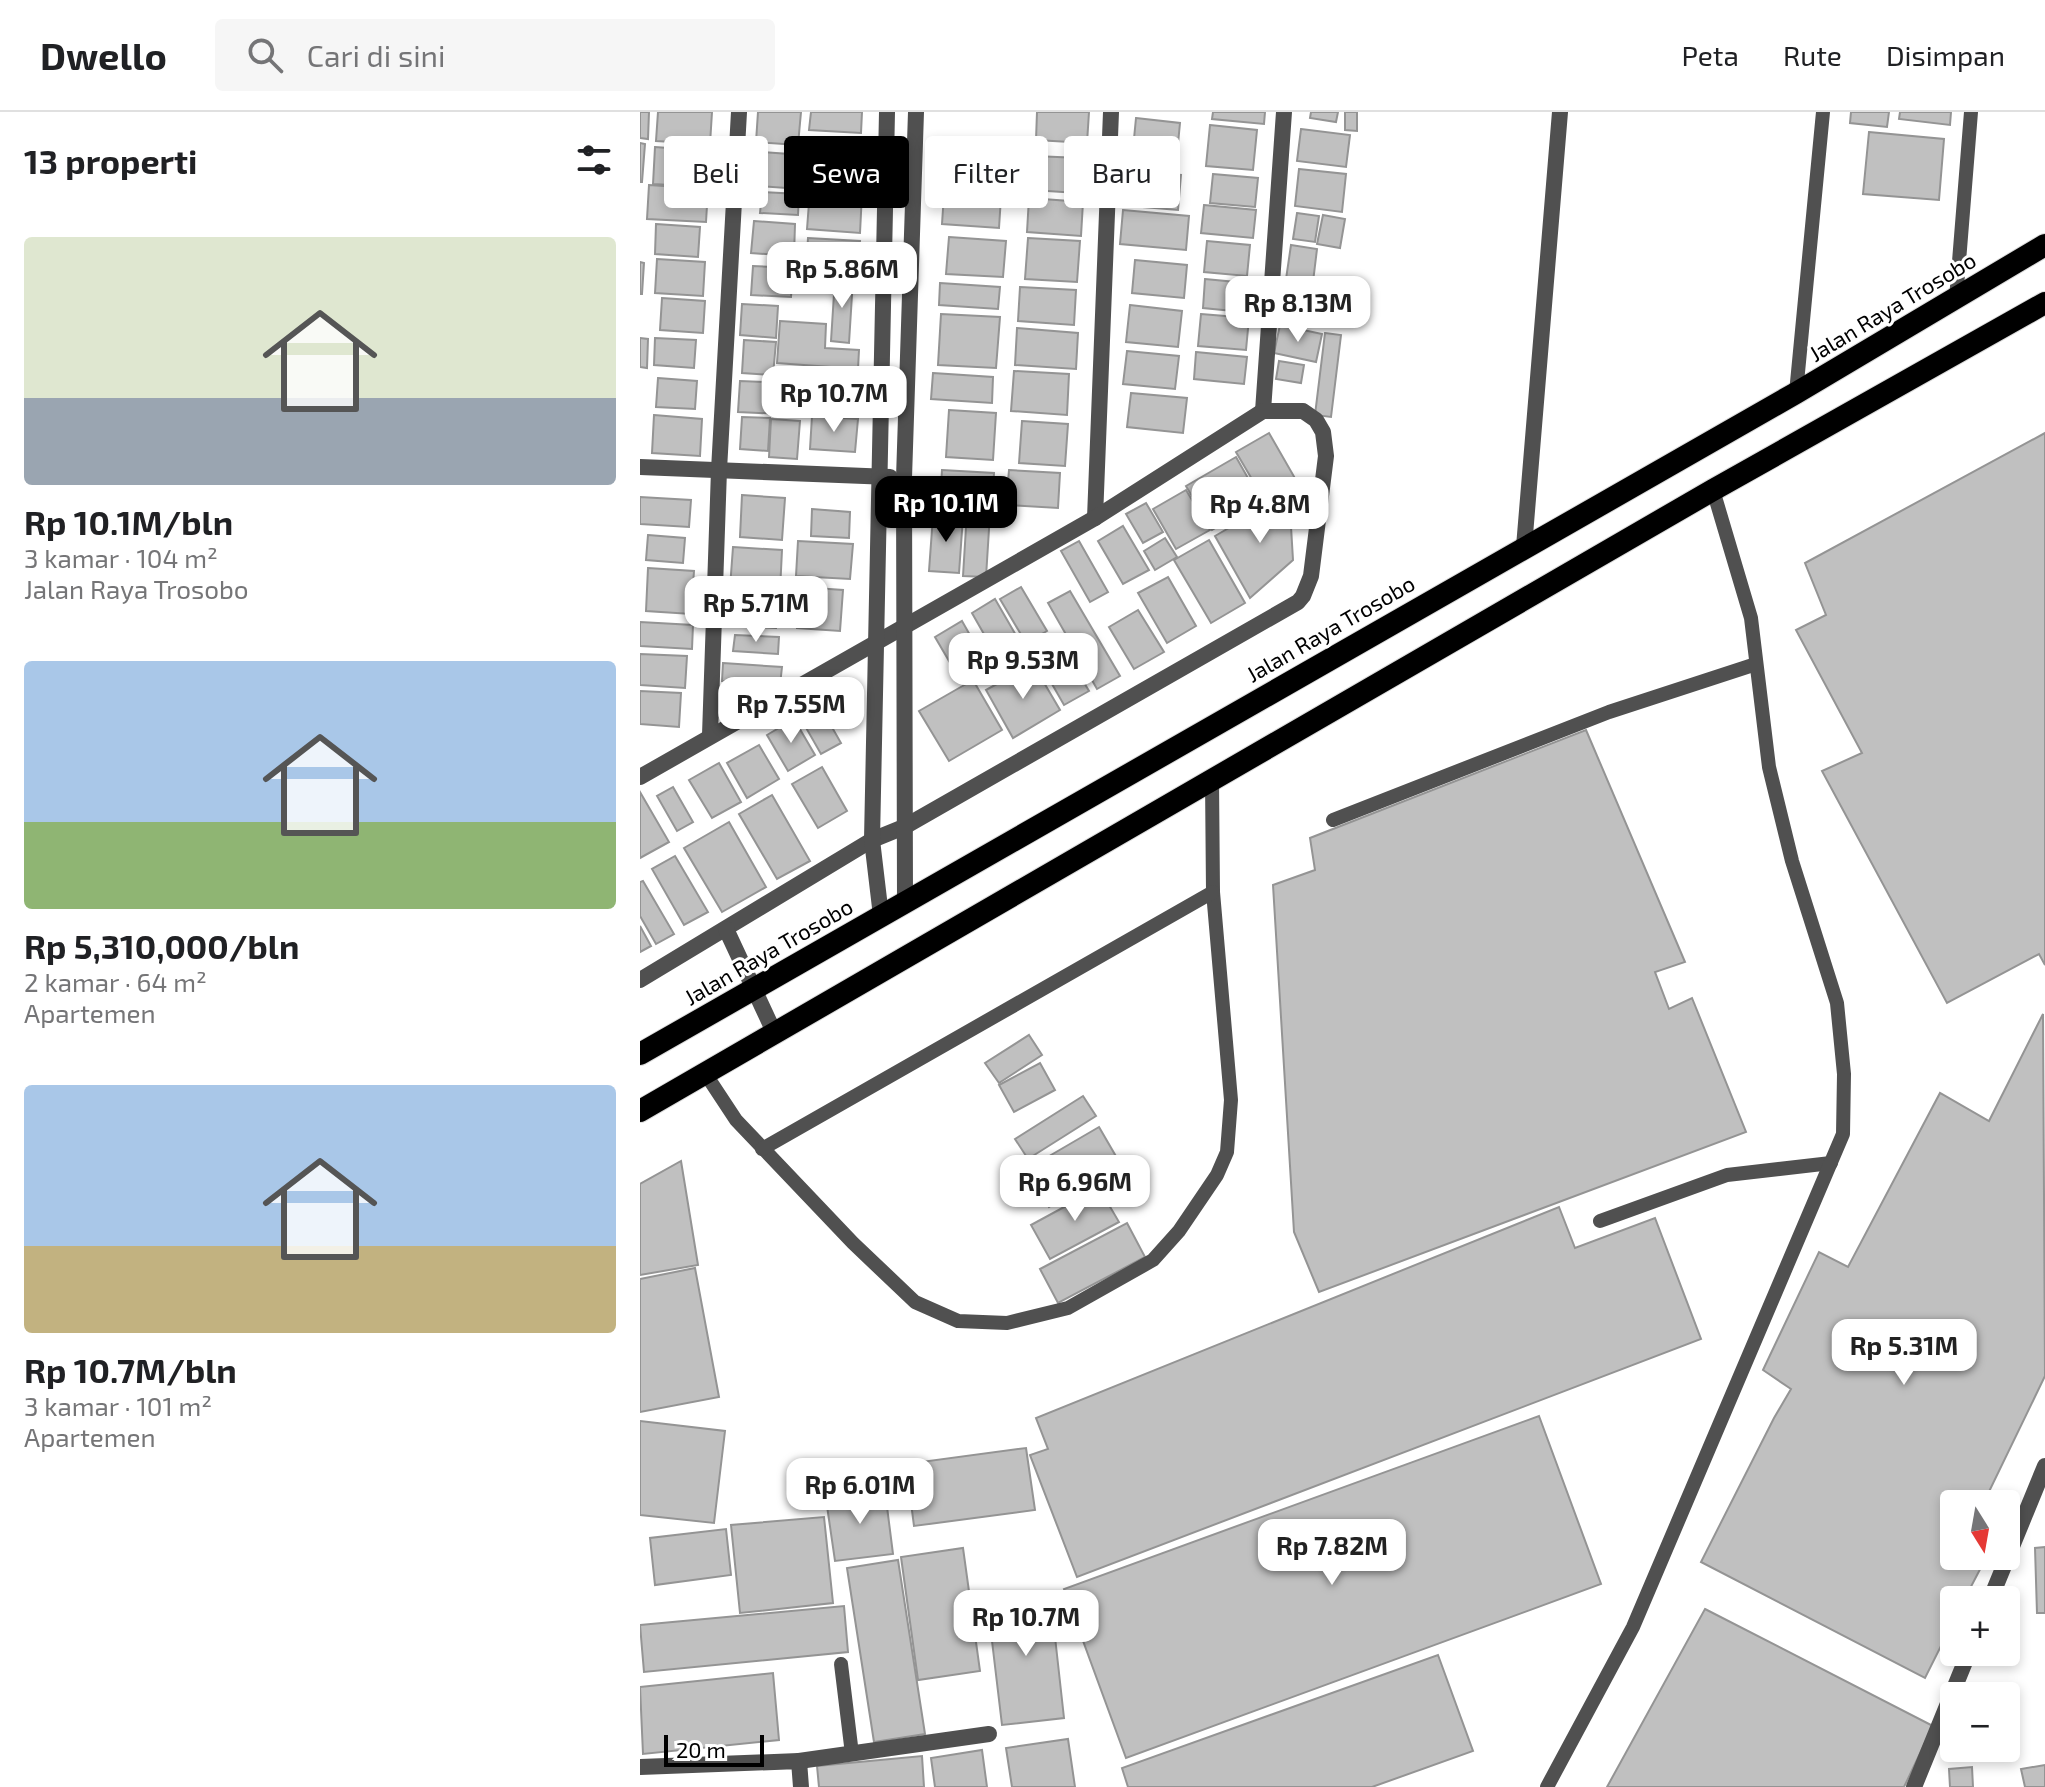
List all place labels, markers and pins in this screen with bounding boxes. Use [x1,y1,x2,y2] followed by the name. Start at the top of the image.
[759,242,925,310] pin: Rp 5.86M
[1215,276,1381,344] pin: Rp 8.13M
[751,366,917,434] pin: Rp 10.7M
[863,476,1029,544] pin: Rp 10.1M
[1186,477,1334,545] pin: Rp 4.8M
[673,576,839,644] pin: Rp 5.71M
[940,633,1106,701] pin: Rp 9.53M
[708,677,874,745] pin: Rp 7.55M
[992,1155,1158,1223] pin: Rp 6.96M
[1821,1319,1987,1387] pin: Rp 5.31M
[777,1458,943,1526] pin: Rp 6.01M
[1249,1519,1415,1587] pin: Rp 7.82M
[943,1590,1109,1658] pin: Rp 10.7M

